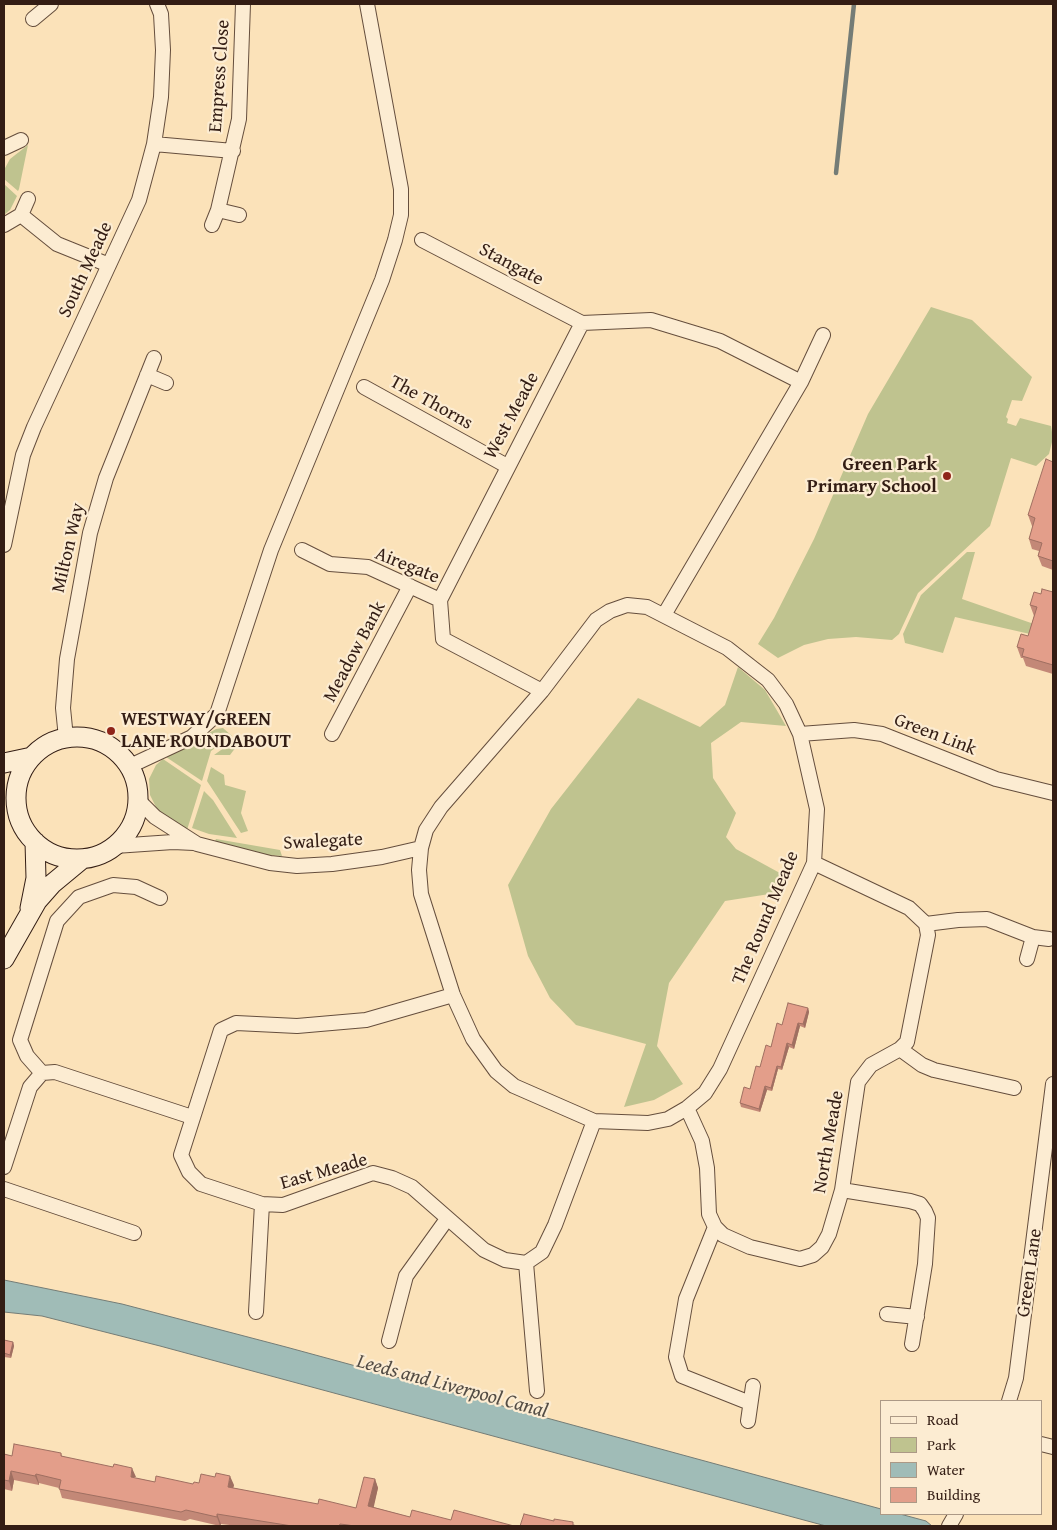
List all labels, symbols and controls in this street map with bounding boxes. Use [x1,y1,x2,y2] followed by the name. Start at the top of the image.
[205,19,235,133] street label: Empress Close
[54,218,118,322] street label: South Meade
[475,239,547,291] street label: Stangate
[480,369,544,463] street label: West Meade
[385,371,477,435] street label: The Thorns
[807,454,937,498] place label: Green Park Primary School
[941,470,953,482] marker: Green Park Primary School
[48,501,90,595] street label: Milton Way
[371,543,443,589] street label: Airegate
[319,598,391,706] street label: Meadow Bank
[121,709,291,753] place label: WESTWAY/GREEN LANE ROUNDABOUT
[891,709,979,761] street label: Green Link
[105,725,117,737] marker: WESTWAY/GREEN LANE ROUNDABOUT
[283,829,363,855] street label: Swalegate
[728,848,804,988] street label: The Round Meade
[809,1089,849,1195] street label: North Meade
[278,1149,370,1195] street label: East Meade
[1013,1227,1047,1319] street label: Green Lane
[354,1350,550,1424] water label: Leeds and Liverpool Canal
[880,1400,1042,1515] legend
[927,1409,958,1430] text: Road
[927,1434,956,1455] text: Park
[927,1459,965,1480] text: Water
[927,1484,980,1505] text: Building

